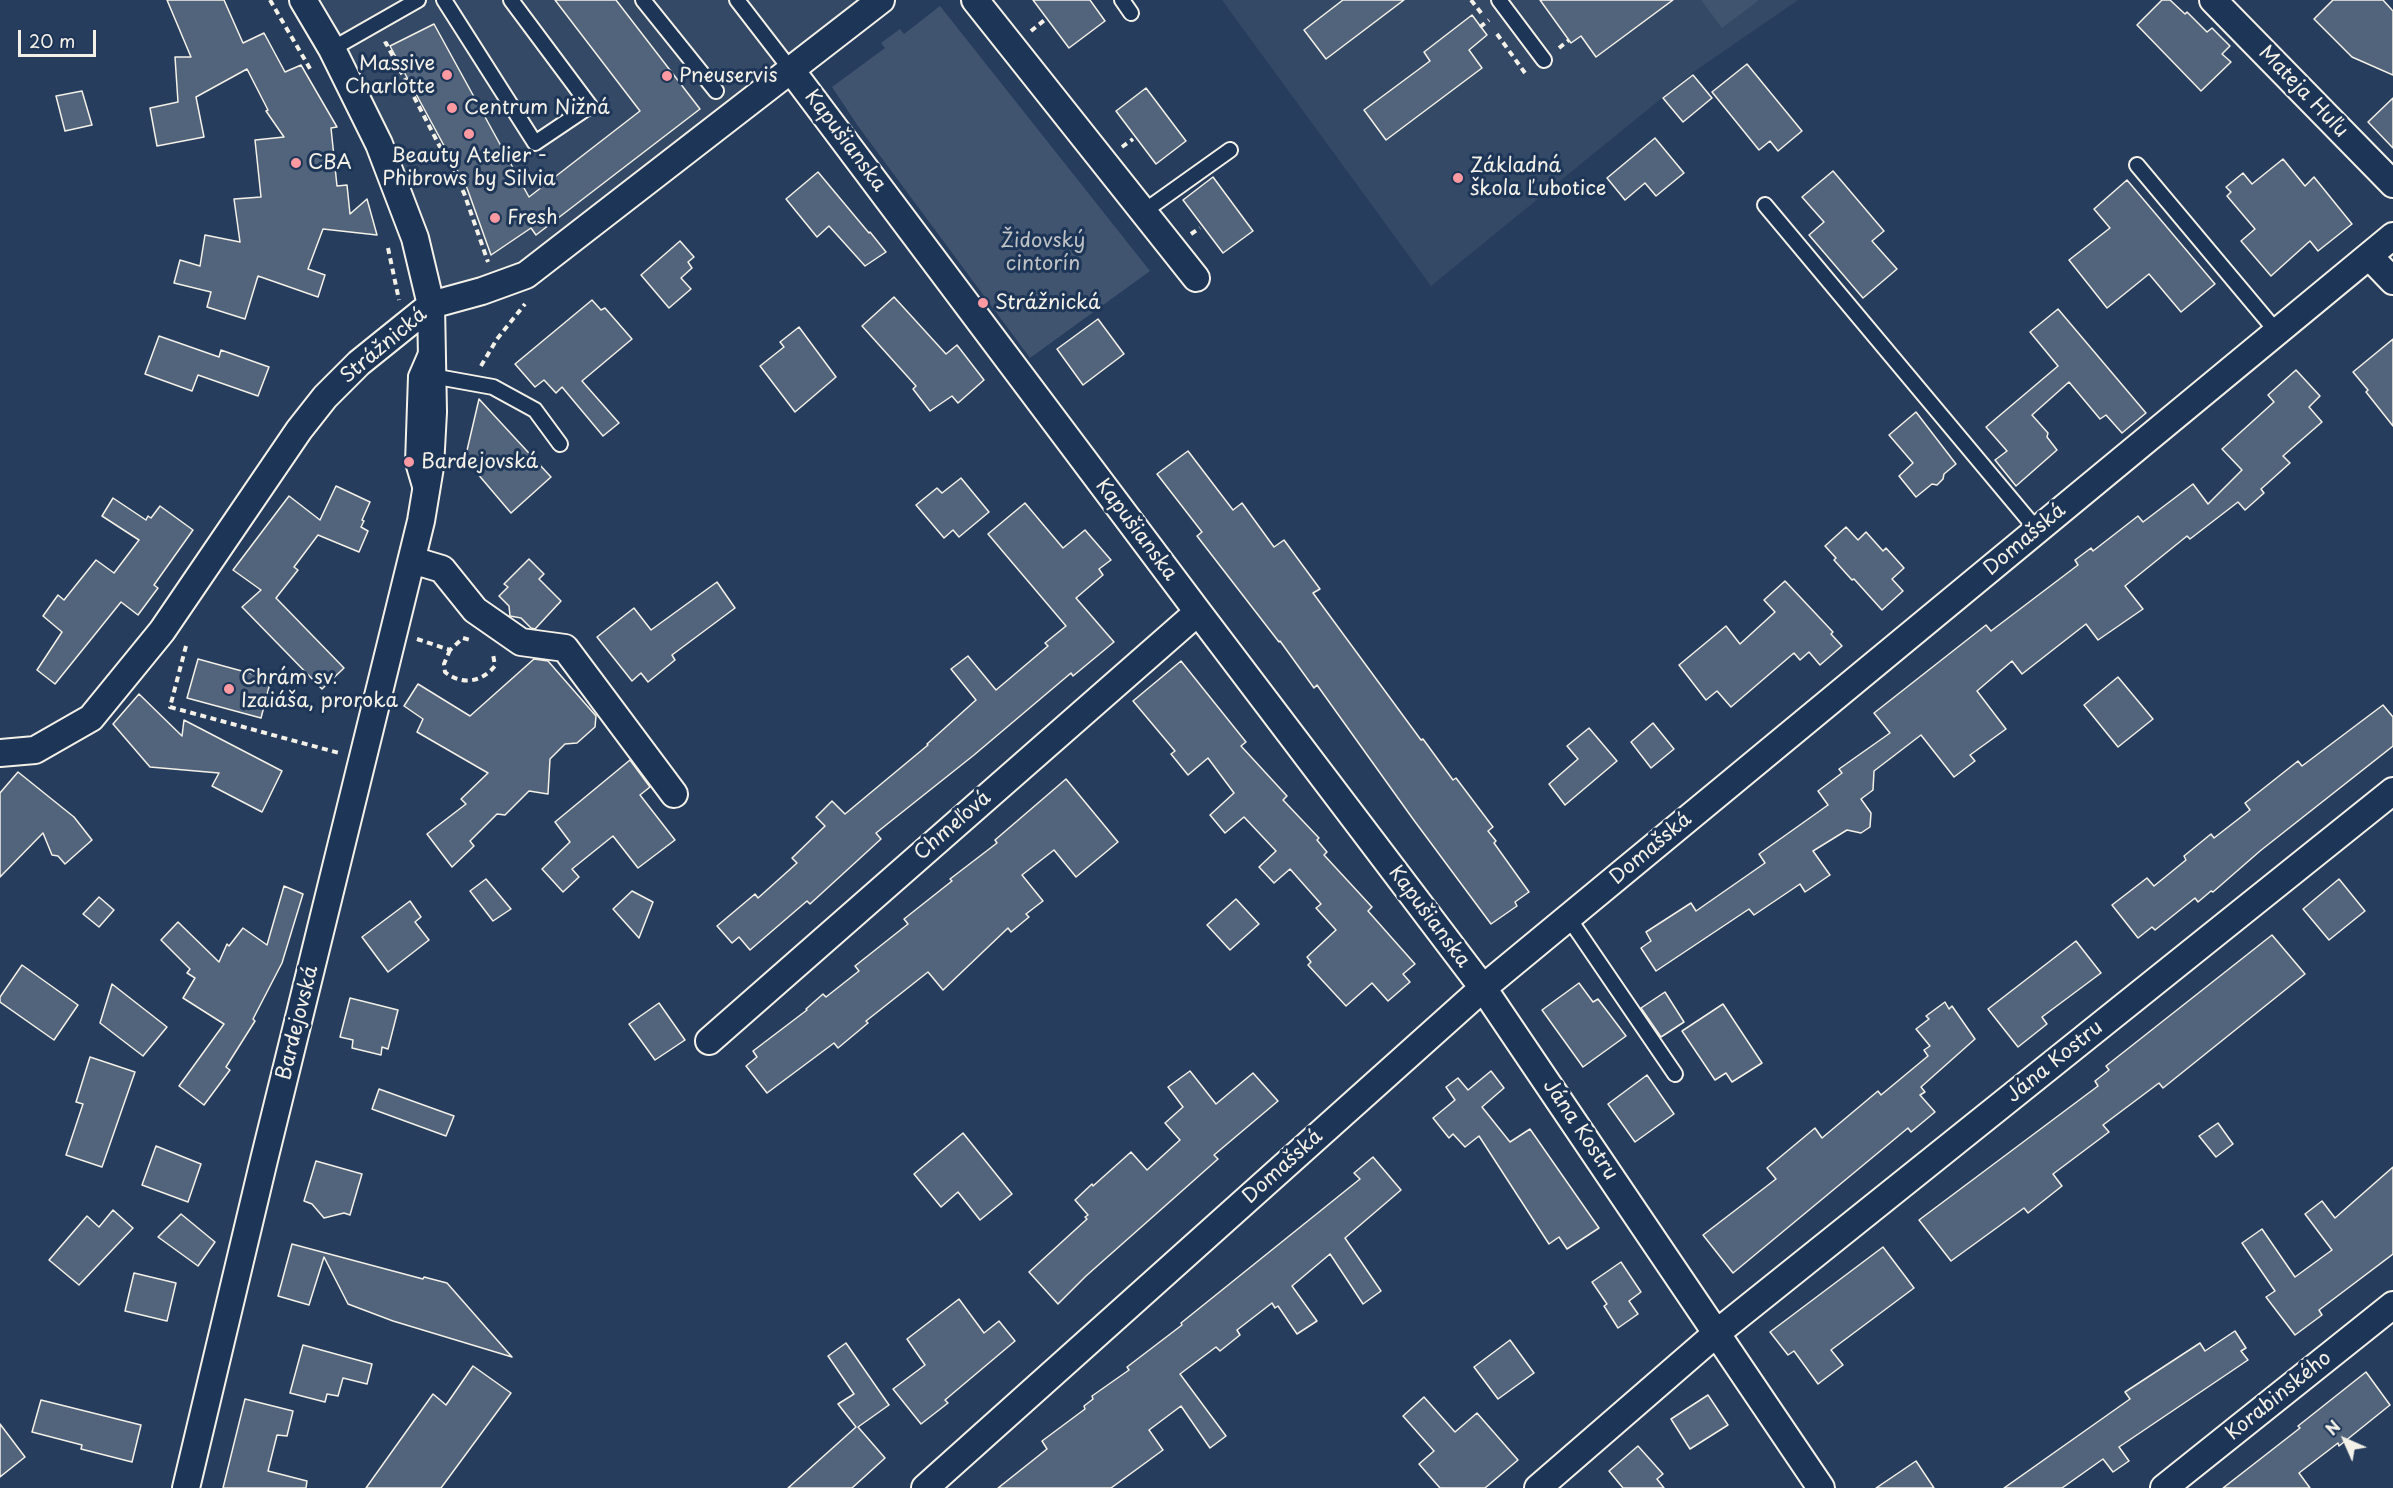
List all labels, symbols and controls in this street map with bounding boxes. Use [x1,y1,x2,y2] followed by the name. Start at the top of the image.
[21,18,99,56] scale bar
[29,27,75,54] text: 20 m
[2253,41,2353,143] street label: Mateja Huľu
[345,52,435,99] place label: Massive Charlotte
[679,64,778,88] place label: Pneuservis
[440,68,454,82] marker: Massive Charlotte
[660,69,674,83] marker: Pneuservis
[799,85,891,197] street label: Kapušianska
[464,96,610,120] place label: Centrum Nižná
[445,101,459,115] marker: Centrum Nižná
[462,127,476,141] marker: Beauty Atelier - Phibrows by Silvia
[382,144,556,191] place label: Beauty Atelier - Phibrows by Silvia
[308,151,352,175] place label: CBA
[1470,154,1606,201] place label: Základná škola Ľubotice
[289,156,303,170] marker: CBA
[1451,171,1465,185] marker: Základná škola Ľubotice
[507,206,558,230] place label: Fresh
[488,211,502,225] marker: Fresh
[1001,229,1085,276] park label: Židovský cintorín
[995,291,1100,315] place label: Strážnická
[976,296,990,310] marker: Strážnická
[336,303,432,389] street label: Strážnická
[421,450,538,474] place label: Bardejovská
[402,455,416,469] marker: Bardejovská
[1090,474,1182,586] street label: Kapušianska
[1979,499,2071,581] street label: Domašská
[241,666,398,713] place label: Chrám sv. Izaiáša, proroka
[222,682,236,696] marker: Chrám sv. Izaiáša, proroka
[910,786,996,866] street label: Chmeľová
[1605,808,1697,890] street label: Domašská
[1383,861,1475,973] street label: Kapušianska
[272,963,324,1083] street label: Bardejovská
[2002,1016,2108,1108] street label: Jána Kostru
[1537,1075,1623,1185] street label: Jána Kostru
[1238,1125,1328,1209] street label: Domašská
[2222,1346,2336,1446] street label: Korabinského
[2315,1410,2375,1470] north arrow
[2319,1414,2345,1440] text: N

